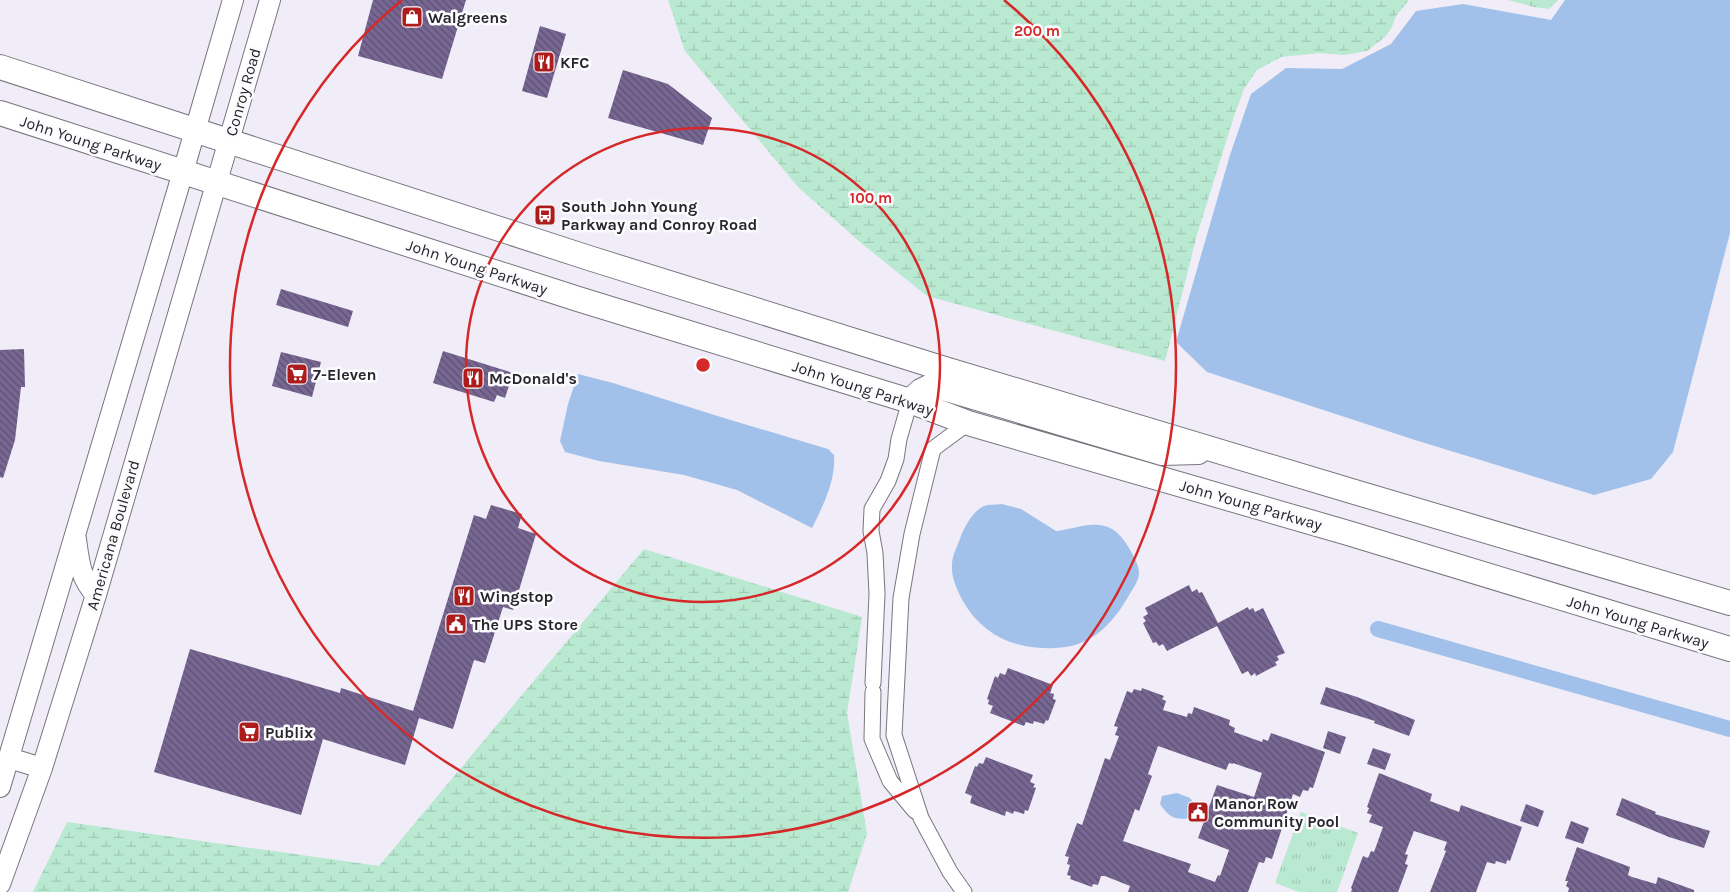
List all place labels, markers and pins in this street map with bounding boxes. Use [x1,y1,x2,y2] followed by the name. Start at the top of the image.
[400,5,424,29] shop icon: Walgreens
[428,8,508,27] place label: Walgreens
[532,50,556,74] restaurant icon: KFC
[560,53,589,72] place label: KFC
[561,197,757,234] place label: South John Young Parkway and Conroy Road
[533,203,557,227] bus stop icon: South John Young Parkway and Conroy Road
[694,356,712,374] centre of rings
[285,362,309,386] supermarket icon: 7-Eleven
[313,365,376,384] place label: 7-Eleven
[461,366,485,390] restaurant icon: McDonald's
[489,369,577,388] place label: McDonald's
[452,584,476,608] restaurant icon: Wingstop
[480,587,553,606] place label: Wingstop
[444,612,468,636] public building icon: The UPS Store
[472,615,578,634] place label: The UPS Store
[237,720,261,744] supermarket icon: Publix
[265,723,313,742] place label: Publix
[1214,794,1340,831] place label: Manor Row Community Pool
[1186,800,1210,824] public building icon: Manor Row Community Pool

